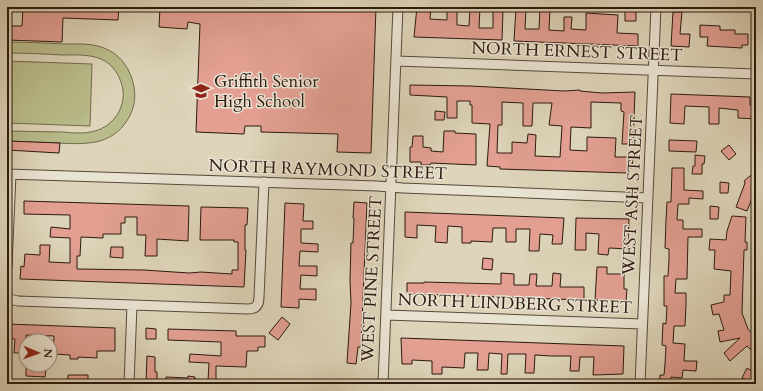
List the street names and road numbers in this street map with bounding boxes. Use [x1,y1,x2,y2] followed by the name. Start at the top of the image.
[471,36,683,67] street label: NORTH ERNEST STREET
[617,114,648,277] street label: WEST ASH STREET
[208,154,448,185] street label: NORTH RAYMOND STREET
[356,195,387,364] street label: WEST PINE STREET
[397,288,633,319] street label: NORTH LINDBERG STREET

